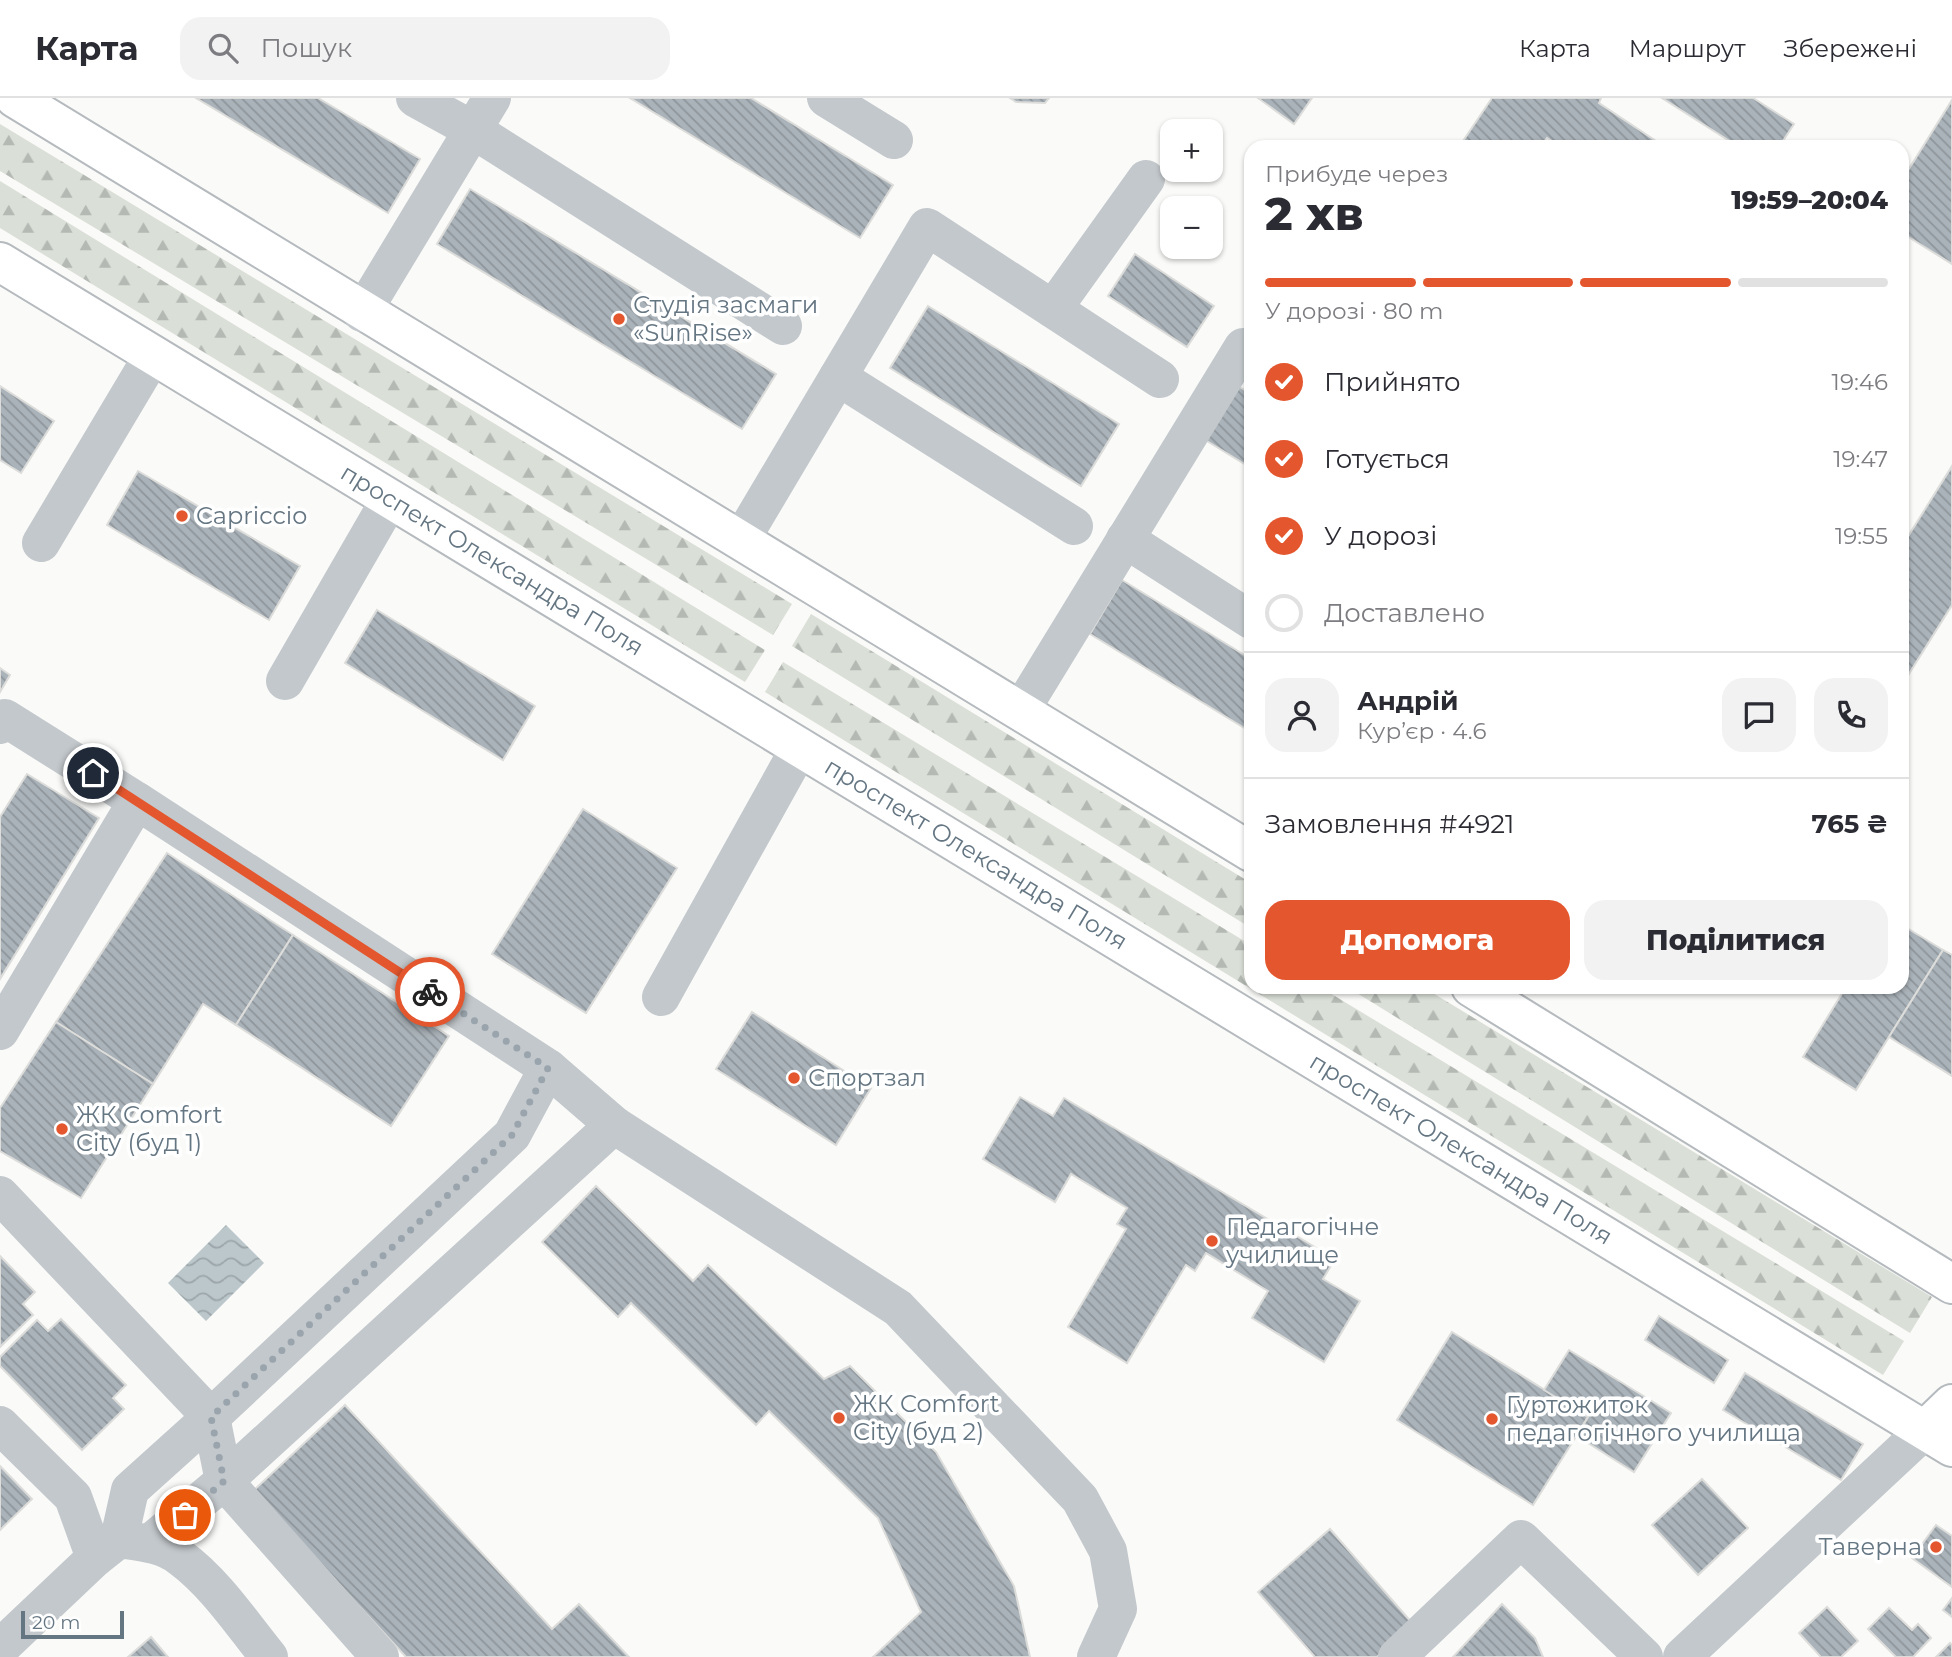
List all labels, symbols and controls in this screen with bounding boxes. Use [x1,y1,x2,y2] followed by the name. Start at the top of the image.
[180,17,670,80] search box
[35,28,138,68] text: Карта
[204,29,242,67] icon: search
[260,32,352,64] text: Пошук
[1519,34,1591,63] text: Карта
[1629,34,1746,63] text: Маршрут
[1784,34,1917,63] text: Збережені
[1160,119,1223,259] map controls
[1160,119,1223,182] button: +
[1265,160,1448,188] text: Прибуде через
[1731,184,1888,216] text: 19:59–20:04
[1265,185,1363,242] text: 2 хв
[1160,196,1223,259] button: −
[633,290,818,347] place label: Студія засмаги «SunRise»
[1265,297,1443,325] text: У дорозі · 80 m
[611,311,627,327] marker: Студія засмаги «SunRise»
[1265,363,1303,401] icon: check
[1324,366,1461,398] text: Прийнято
[1832,368,1888,396] text: 19:46
[1265,440,1303,478] icon: check
[1324,443,1450,475] text: Готується
[1833,445,1888,473] text: 19:47
[336,458,649,662] street label: проспект Олександра Поля
[196,501,307,530] place label: Capriccio
[174,508,190,524] marker: Capriccio
[1265,517,1303,555] icon: check
[1324,520,1437,552] text: У дорозі
[1835,522,1888,550] text: 19:55
[1324,597,1485,629] text: Доставлено
[1265,678,1339,752] button: person
[1722,678,1796,752] button: chat
[1814,678,1888,752] button: phone
[1357,685,1458,717] text: Андрій
[1357,717,1486,745] text: Кур’єр · 4.6
[63,743,123,803] pin
[820,752,1133,956] street label: проспект Олександра Поля
[74,754,112,792] icon: home
[1265,808,1514,840] text: Замовлення #4921
[1812,808,1888,840] text: 765 ₴
[1265,900,1570,980] button: Допомога
[1584,900,1888,980] button: Поділитися
[395,957,465,1027] courier
[411,973,449,1011] icon: bike
[1305,1047,1618,1251] street label: проспект Олександра Поля
[808,1063,926,1092] place label: Спортзал
[786,1070,802,1086] marker: Спортзал
[76,1100,223,1157] place label: ЖК Comfort City (буд 1)
[54,1121,70,1137] marker: ЖК Comfort City (буд 1)
[1225,1212,1379,1269] place label: Педагогічне училище
[1204,1233,1220,1249] marker: Педагогічне училище
[853,1389,1000,1446] place label: ЖК Comfort City (буд 2)
[1506,1390,1801,1447] place label: Гуртожиток педагогічного училища
[831,1410,847,1426] marker: ЖК Comfort City (буд 2)
[1484,1411,1500,1427] marker: Гуртожиток педагогічного училища
[155,1485,215,1545] pin
[166,1496,204,1534] icon: bag
[1819,1532,1922,1561] place label: Таверна
[1928,1539,1944,1555] marker: Таверна
[21,1608,124,1640] scale bar
[32,1611,80,1634] text: 20 m

